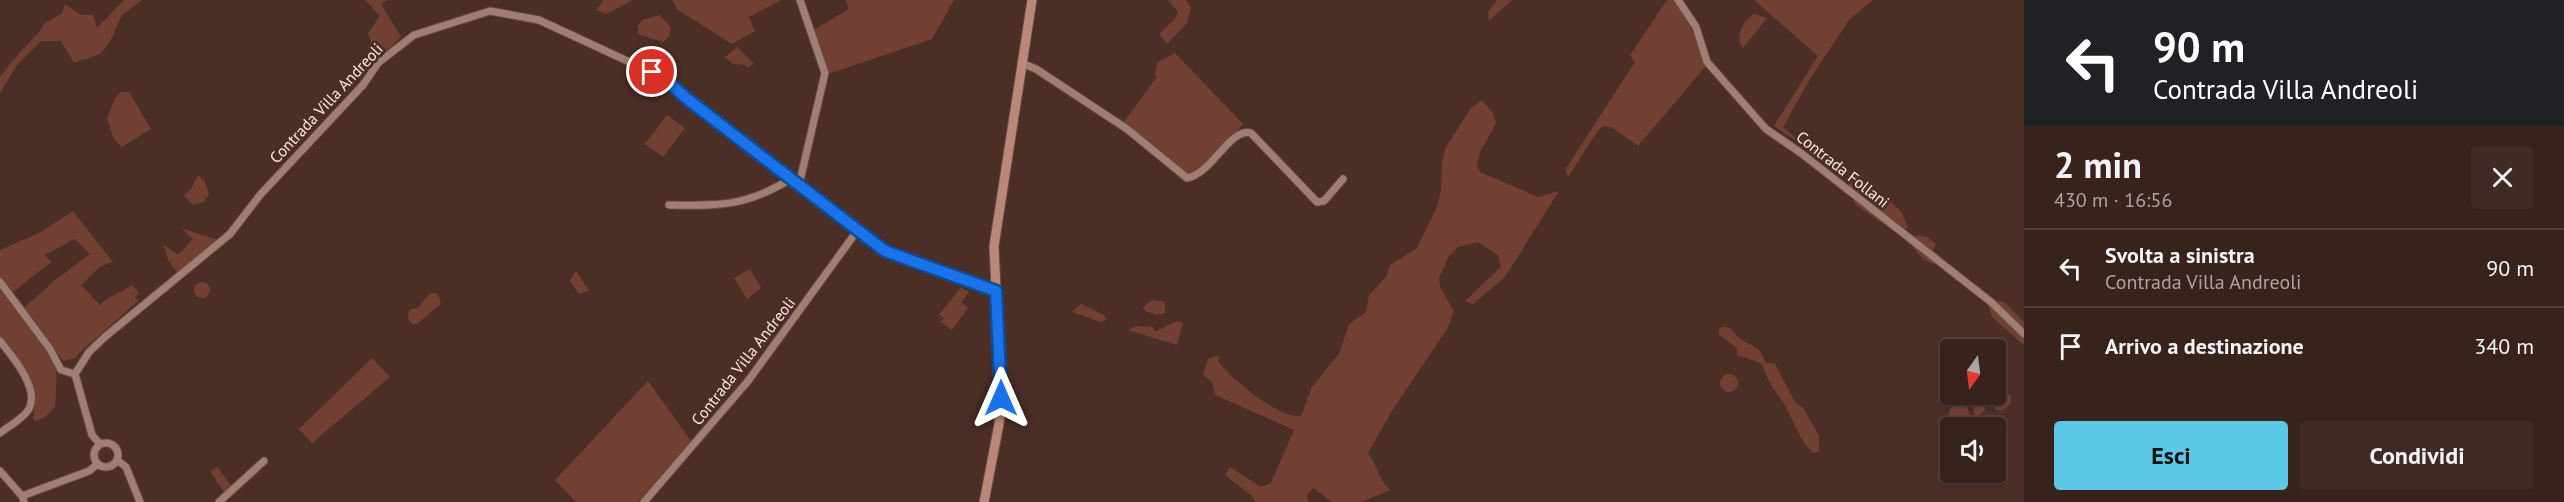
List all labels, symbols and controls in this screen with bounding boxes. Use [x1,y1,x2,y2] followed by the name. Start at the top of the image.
[2153,19,2245,74] text: 90 m
[2054,24,2132,102] icon: left
[265,39,387,167] street label: Contrada Villa Andreoli
[626,46,677,97] pin
[635,55,668,88] icon: arrive
[2153,72,2418,106] text: Contrada Villa Andreoli
[1792,126,1894,212] street label: Contrada Follani
[2054,141,2142,188] text: 2 min
[2471,146,2534,209] button: close
[2054,187,2172,213] text: 430 m · 16:56
[2105,241,2255,269] text: Svolta a sinistra
[2054,252,2087,285] icon: left
[2486,254,2534,282] text: 90 m
[2105,269,2301,295] text: Contrada Villa Andreoli
[687,293,799,429] street label: Contrada Villa Andreoli
[2054,330,2087,363] icon: arrive
[2105,332,2304,360] text: Arrivo a destinazione
[2474,332,2534,360] text: 340 m
[1940,339,2006,405] north arrow
[1940,339,2006,483] map controls
[969,366,1033,430] position arrow
[1940,417,2006,483] button: sound
[2054,421,2288,490] button: Esci
[2300,421,2534,490] button: Condividi

